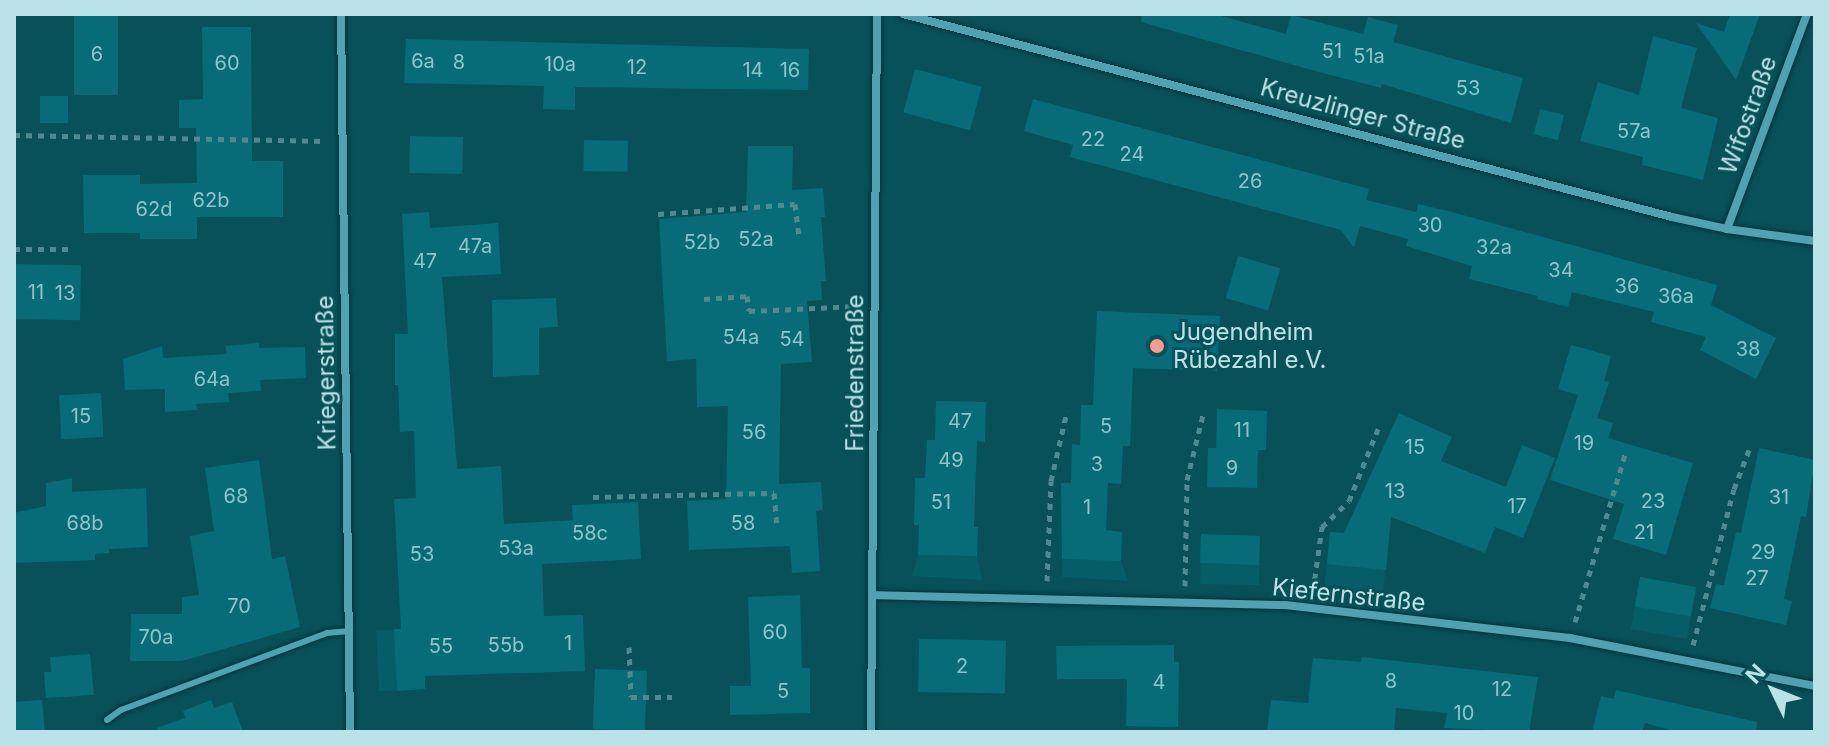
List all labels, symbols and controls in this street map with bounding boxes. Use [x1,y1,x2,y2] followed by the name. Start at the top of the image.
[1322,39,1342,63] house number: 51
[91,42,103,66] house number: 6
[1353,44,1385,68] house number: 51a
[411,49,435,73] house number: 6a
[453,50,465,74] house number: 8
[214,51,240,75] house number: 60
[544,52,576,76] house number: 10a
[1713,52,1783,178] street label: Wifostraße
[627,55,647,79] house number: 12
[742,58,764,82] house number: 14
[780,58,800,82] house number: 16
[1257,73,1469,155] street label: Kreuzlinger Straße
[1456,76,1480,100] house number: 53
[1617,119,1651,143] house number: 57a
[1081,127,1105,151] house number: 22
[1120,142,1144,166] house number: 24
[1238,169,1262,193] house number: 26
[193,188,229,212] house number: 62b
[136,197,172,221] house number: 62d
[1418,213,1442,237] house number: 30
[738,227,774,251] house number: 52a
[684,230,720,254] house number: 52b
[458,234,492,258] house number: 47a
[1476,235,1512,259] house number: 32a
[413,249,437,273] house number: 47
[1548,258,1574,282] house number: 34
[1615,274,1639,298] house number: 36
[28,280,44,304] house number: 11
[55,281,75,305] house number: 13
[1658,284,1694,308] house number: 36a
[841,294,869,452] street label: Friedenstraße
[310,295,342,451] street label: Kriegerstraße
[1173,318,1327,374] place label: Jugendheim Rübezahl e.V.
[723,325,759,349] house number: 54a
[779,327,805,351] house number: 54
[1148,337,1166,355] marker: Jugendheim Rübezahl e.V.
[1736,337,1760,361] house number: 38
[194,367,230,391] house number: 64a
[71,404,91,428] house number: 15
[948,409,972,433] house number: 47
[1100,414,1112,438] house number: 5
[1234,418,1250,442] house number: 11
[742,420,766,444] house number: 56
[1574,431,1594,455] house number: 19
[1405,435,1425,459] house number: 15
[938,448,964,472] house number: 49
[1091,452,1103,476] house number: 3
[1226,456,1238,480] house number: 9
[1385,479,1405,503] house number: 13
[224,484,248,508] house number: 68
[1769,485,1789,509] house number: 31
[1641,489,1665,513] house number: 23
[931,490,951,514] house number: 51
[1507,494,1527,518] house number: 17
[1083,495,1091,519] house number: 1
[66,511,104,535] house number: 68b
[731,511,755,535] house number: 58
[1634,520,1654,544] house number: 21
[572,521,608,545] house number: 58c
[498,536,534,560] house number: 53a
[1751,540,1775,564] house number: 29
[410,542,434,566] house number: 53
[1745,566,1769,590] house number: 27
[1271,573,1427,617] street label: Kiefernstraße
[227,594,251,618] house number: 70
[762,620,788,644] house number: 60
[139,625,173,649] house number: 70a
[564,631,572,655] house number: 1
[488,633,524,657] house number: 55b
[429,634,453,658] house number: 55
[1733,650,1813,730] north arrow
[956,654,968,678] house number: 2
[1740,659,1771,689] text: N
[1385,669,1397,693] house number: 8
[1153,670,1165,694] house number: 4
[1492,677,1512,701] house number: 12
[777,679,789,703] house number: 5
[1454,701,1474,725] house number: 10

